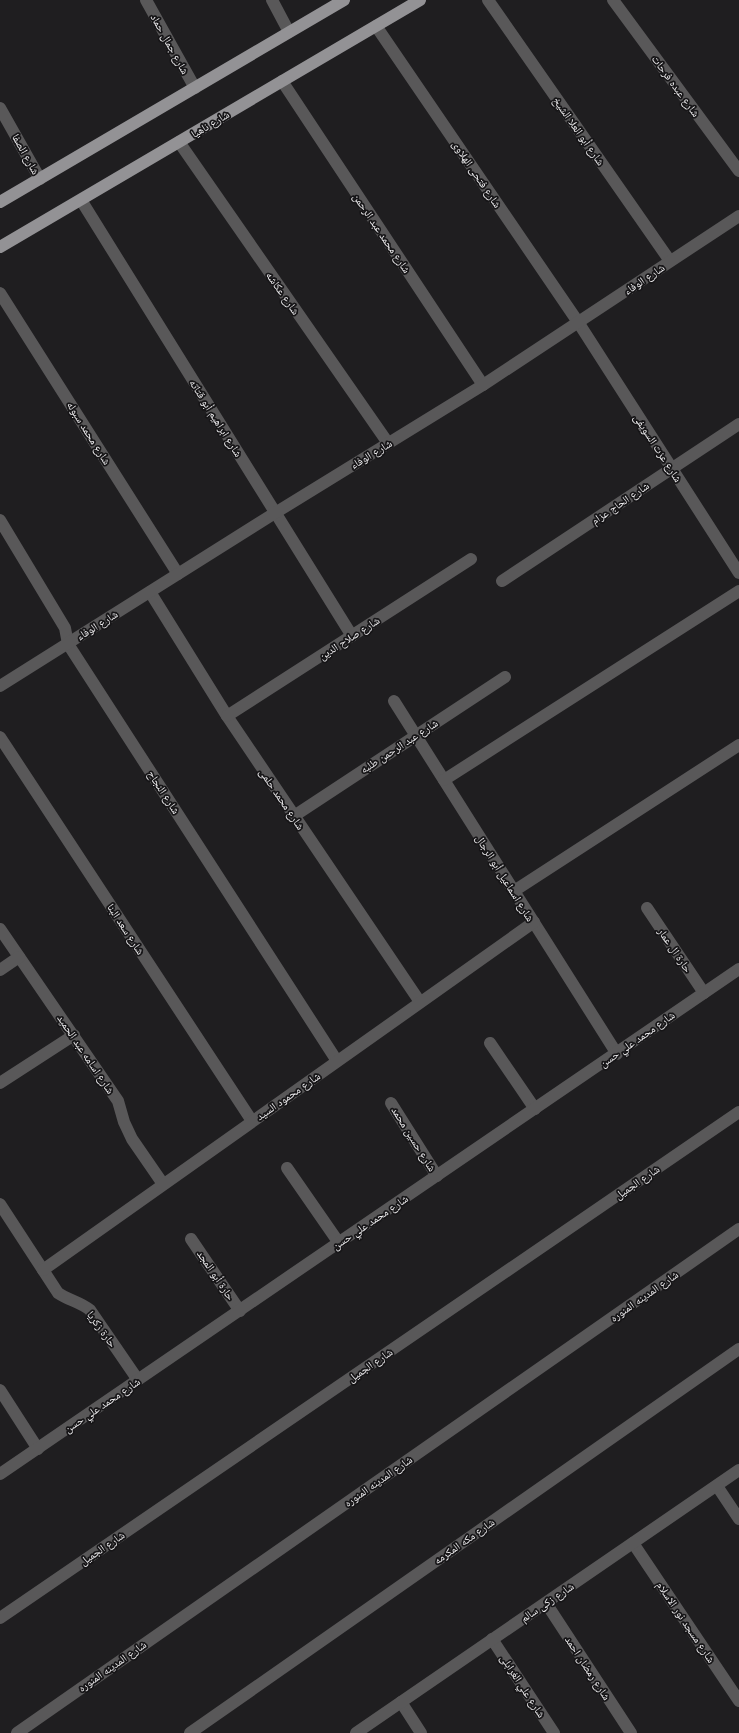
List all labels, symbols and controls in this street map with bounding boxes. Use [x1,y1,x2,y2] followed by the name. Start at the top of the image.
[148,11,192,77] street label: شارع جمال حماد
[649,52,703,120] street label: شارع عبده فرحات
[550,94,608,168] street label: شارع أبو العلا الشيخ
[188,107,232,141] street label: شارع ناهيا
[9,131,43,177] street label: شارع الصفا
[449,138,505,210] street label: شارع فتحى الهلاوى
[350,190,414,276] street label: شارع محمد عبد الرحمن
[621,260,667,298] street label: شارع الوفاء
[263,269,303,317] street label: شارع عكاشه
[186,376,246,460] street label: شارع ابراهيم أبو قتاته
[64,399,114,467] street label: شارع محمد سبوله
[631,411,685,485] street label: شارع عزت السويفى
[348,436,394,472] street label: شارع الوفاء
[588,478,652,528] street label: شارع الحاج عزام
[74,607,120,643] street label: شارع الوفاء
[316,613,382,663] street label: شارع صلاح الدين
[358,716,440,776] street label: شارع عبد الرحمن طلبه
[256,766,308,832] street label: شارع محمد حلمى
[145,768,183,816] street label: شارع النجاح
[473,832,537,924] street label: شارع اسماعيل أبو الرجال
[104,901,148,957] street label: شارع سعد البنا
[654,924,695,975] street label: حارة ال عمار
[597,1008,678,1072] street label: شارع محمد علي حسن
[54,1012,118,1096] street label: شارع اسامه عبد الحميد
[253,1069,323,1123] street label: شارع محمود السيد
[388,1104,440,1174] street label: شارع حسين محمد
[612,1162,662,1202] street label: شارع الجميل
[329,1191,412,1254] street label: شارع محمد علي حسن
[194,1247,238,1303] street label: حارة أبو المجد
[607,1267,681,1325] street label: شارع المدينه المنوره
[84,1308,120,1350] street label: حارة زكريا
[345,1345,395,1385] street label: شارع الجميل
[61,1374,144,1437] street label: شارع محمد علي حسن
[341,1452,415,1510] street label: شارع المدينه المنوره
[431,1515,497,1567] street label: شارع مكه المكرمه
[77,1528,127,1568] street label: شارع الجميل
[518,1579,577,1626] street label: شارع زكى سالم
[654,1579,718,1665] street label: شارع مسجد نور الاسلام
[562,1633,614,1703] street label: شارع رمضان احمد
[75,1637,149,1695] street label: شارع المدينه المنوره
[496,1652,549,1721] street label: شارع علي الغرابلى

